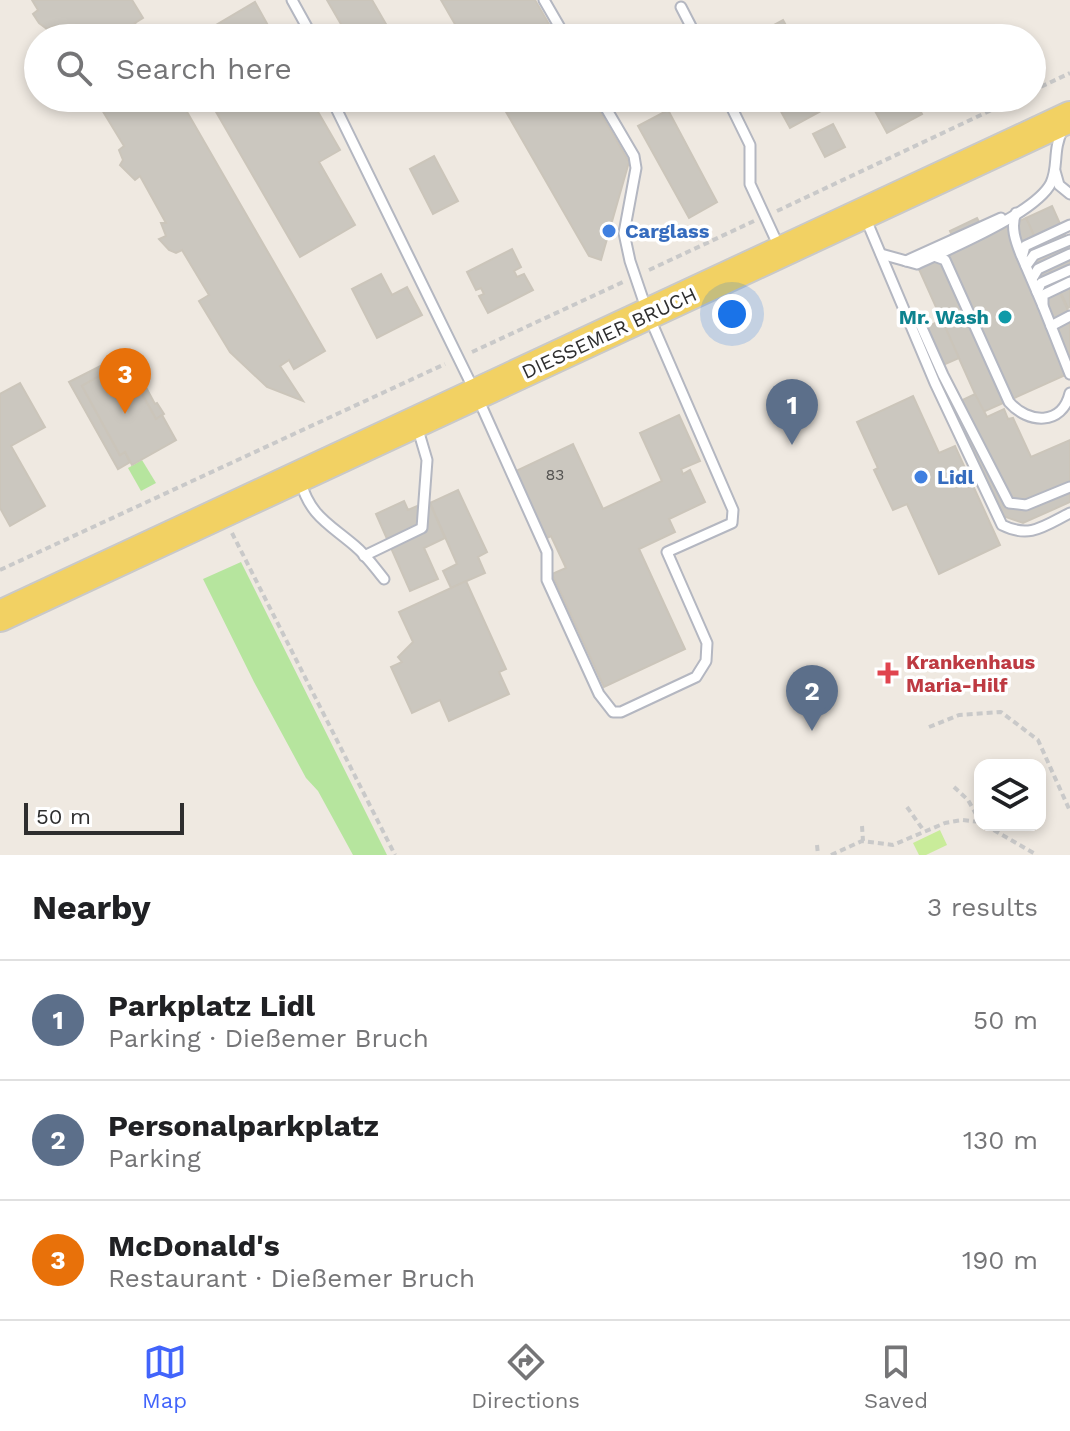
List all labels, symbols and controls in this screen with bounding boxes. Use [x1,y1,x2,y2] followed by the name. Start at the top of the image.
[24,24,1046,112] search box
[52,46,96,90] icon: search
[116,51,292,86] text: Search here
[625,219,710,243] place label: Carglass
[600,222,618,240] marker: Carglass
[518,282,700,384] street label: DIESSEMER BRUCH
[712,294,752,334] your location
[899,305,989,329] place label: Mr. Wash
[996,308,1014,326] marker: Mr. Wash
[99,348,151,414] pin: 3
[766,379,818,445] pin: 1
[546,465,564,484] house number: 83
[937,465,974,489] place label: Lidl
[912,468,930,486] marker: Lidl
[906,650,1036,697] place label: Krankenhaus Maria-Hilf
[877,662,899,684] marker: Krankenhaus Maria-Hilf
[786,665,838,731] pin: 2
[974,759,1046,831] map controls
[974,759,1046,831] button: layers
[24,799,184,835] scale bar
[36,804,91,829] text: 50 m
[32,887,151,927] text: Nearby
[927,892,1038,922] text: 3 results
[108,988,315,1023] text: Parkplatz Lidl
[52,1005,64,1035] text: 1
[973,1005,1038,1035] text: 50 m
[108,1023,429,1053] text: Parking · Dießemer Bruch
[108,1108,379,1143] text: Personalparkplatz
[50,1125,66,1155] text: 2
[963,1125,1038,1155] text: 130 m
[108,1143,201,1173] text: Parking
[108,1228,280,1263] text: McDonald's
[50,1245,66,1275] text: 3
[962,1245,1038,1275] text: 190 m
[108,1263,475,1293] text: Restaurant · Dießemer Bruch
[142,1340,187,1413] tab: Map
[471,1340,580,1413] tab: Directions
[864,1340,928,1413] tab: Saved

